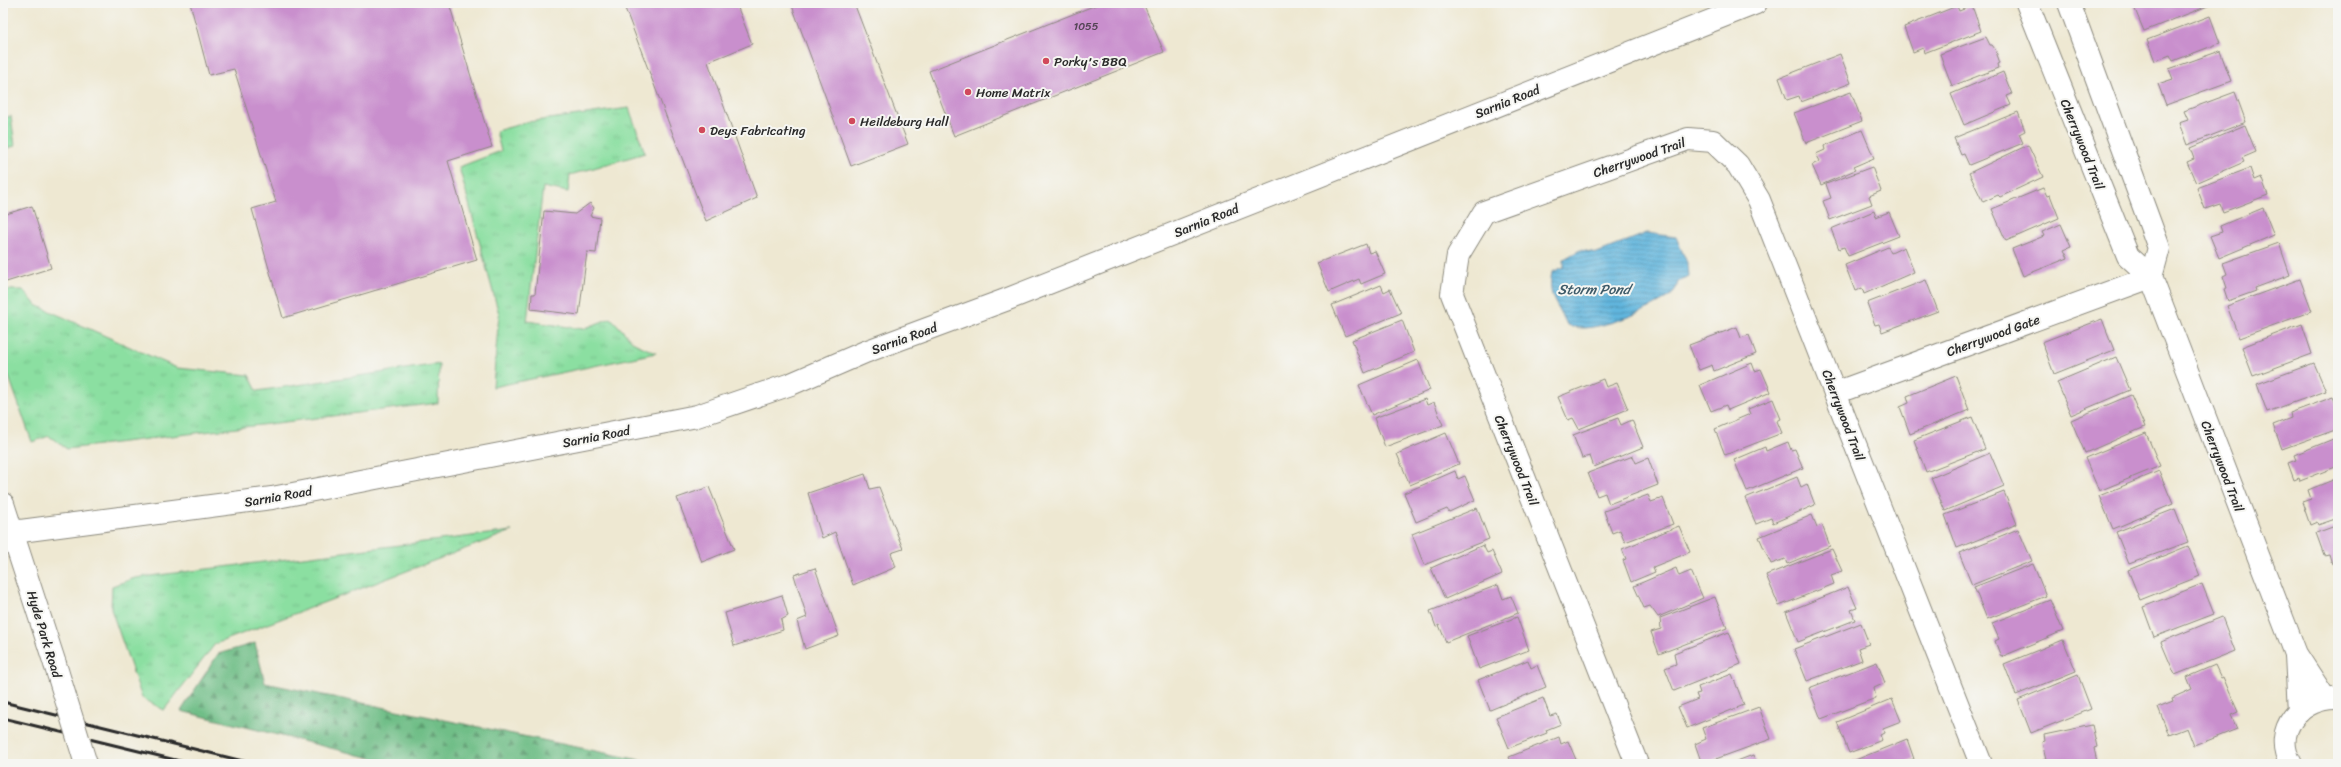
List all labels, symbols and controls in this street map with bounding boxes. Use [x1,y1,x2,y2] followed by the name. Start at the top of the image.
[1073,17,1099,36] house number: 1055
[1054,50,1127,73] place label: Porky's BBQ
[1041,56,1051,66] marker: Porky's BBQ
[1471,78,1544,125] street label: Sarnia Road
[976,81,1051,104] place label: Home Matrix
[963,87,973,97] marker: Home Matrix
[2054,95,2111,193] street label: Cherrywood Trail
[860,110,949,133] place label: Heildeburg Hall
[847,116,857,126] marker: Heildeburg Hall
[710,119,806,142] place label: Deys Fabricating
[697,125,707,135] marker: Deys Fabricating
[1590,131,1689,184] street label: Cherrywood Trail
[1170,197,1243,244] street label: Sarnia Road
[1558,277,1634,302] water label: Storm Pond
[1943,308,2044,363] street label: Cherrywood Gate
[868,316,941,361] street label: Sarnia Road
[1816,366,1872,465] street label: Cherrywood Trail
[1488,411,1545,509] street label: Cherrywood Trail
[2195,417,2251,516] street label: Cherrywood Trail
[560,418,633,454] street label: Sarnia Road
[242,479,315,514] street label: Sarnia Road
[20,588,69,682] street label: Hyde Park Road

